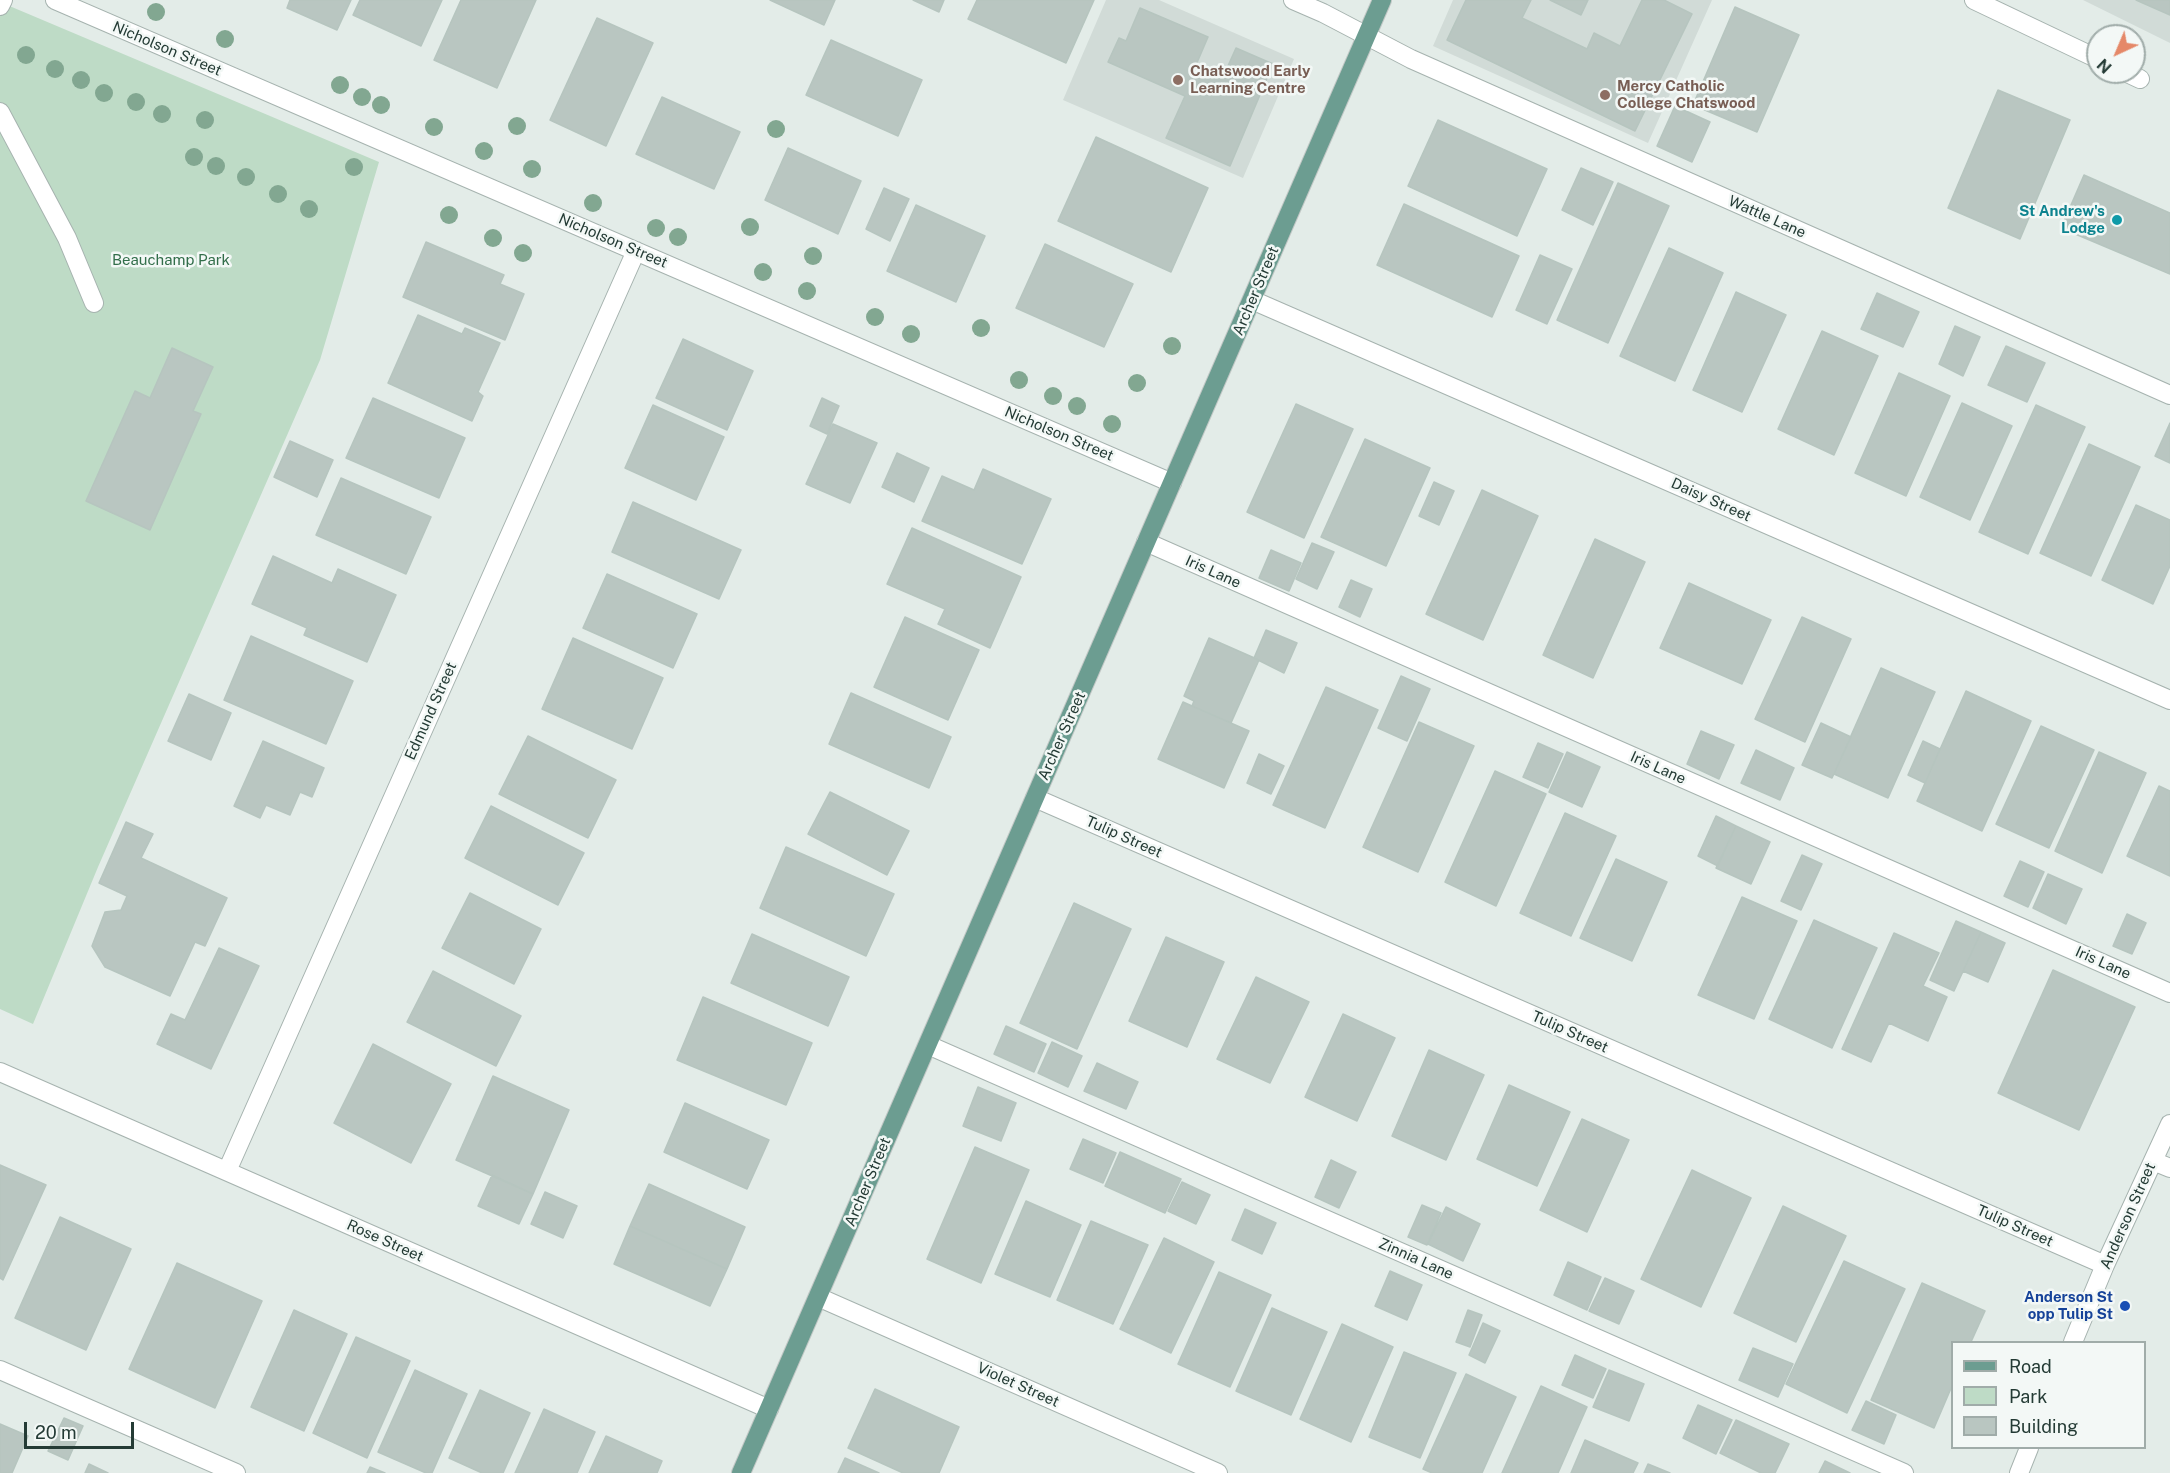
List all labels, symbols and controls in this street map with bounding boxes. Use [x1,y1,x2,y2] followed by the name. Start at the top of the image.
[110,18,224,80] street label: Nicholson Street
[2086,24,2146,84] north arrow
[2093,55,2116,77] text: N
[1190,62,1310,97] place label: Chatswood Early Learning Centre
[1171,73,1185,87] marker: Chatswood Early Learning Centre
[1617,77,1755,112] place label: Mercy Catholic College Chatswood
[1598,88,1612,102] marker: Mercy Catholic College Chatswood
[1726,192,1808,242] street label: Wattle Lane
[2019,202,2105,237] place label: St Andrew's Lodge
[556,210,670,272] street label: Nicholson Street
[2110,213,2124,227] marker: St Andrew's Lodge
[1229,244,1283,338] street label: Archer Street
[112,251,230,269] park label: Beauchamp Park
[1002,403,1116,465] street label: Nicholson Street
[1668,474,1754,526] street label: Daisy Street
[1182,552,1244,592] street label: Iris Lane
[401,659,461,763] street label: Edmund Street
[1034,689,1090,783] street label: Archer Street
[1627,748,1689,788] street label: Iris Lane
[1083,812,1165,862] street label: Tulip Street
[2072,943,2134,983] street label: Iris Lane
[1529,1007,1611,1057] street label: Tulip Street
[841,1135,895,1229] street label: Archer Street
[2096,1160,2160,1272] street label: Anderson Street
[1974,1201,2056,1251] street label: Tulip Street
[344,1216,426,1266] street label: Rose Street
[1376,1235,1456,1283] street label: Zinnia Lane
[2024,1288,2113,1323] place label: Anderson St opp Tulip St
[2118,1299,2132,1313] marker: Anderson St opp Tulip St
[1951,1341,2146,1449] legend
[2009,1356,2052,1377] text: Road
[974,1359,1062,1411] street label: Violet Street
[2009,1386,2047,1407] text: Park
[27,1410,136,1448] scale bar
[2009,1416,2078,1437] text: Building
[35,1422,77,1443] text: 20 m

